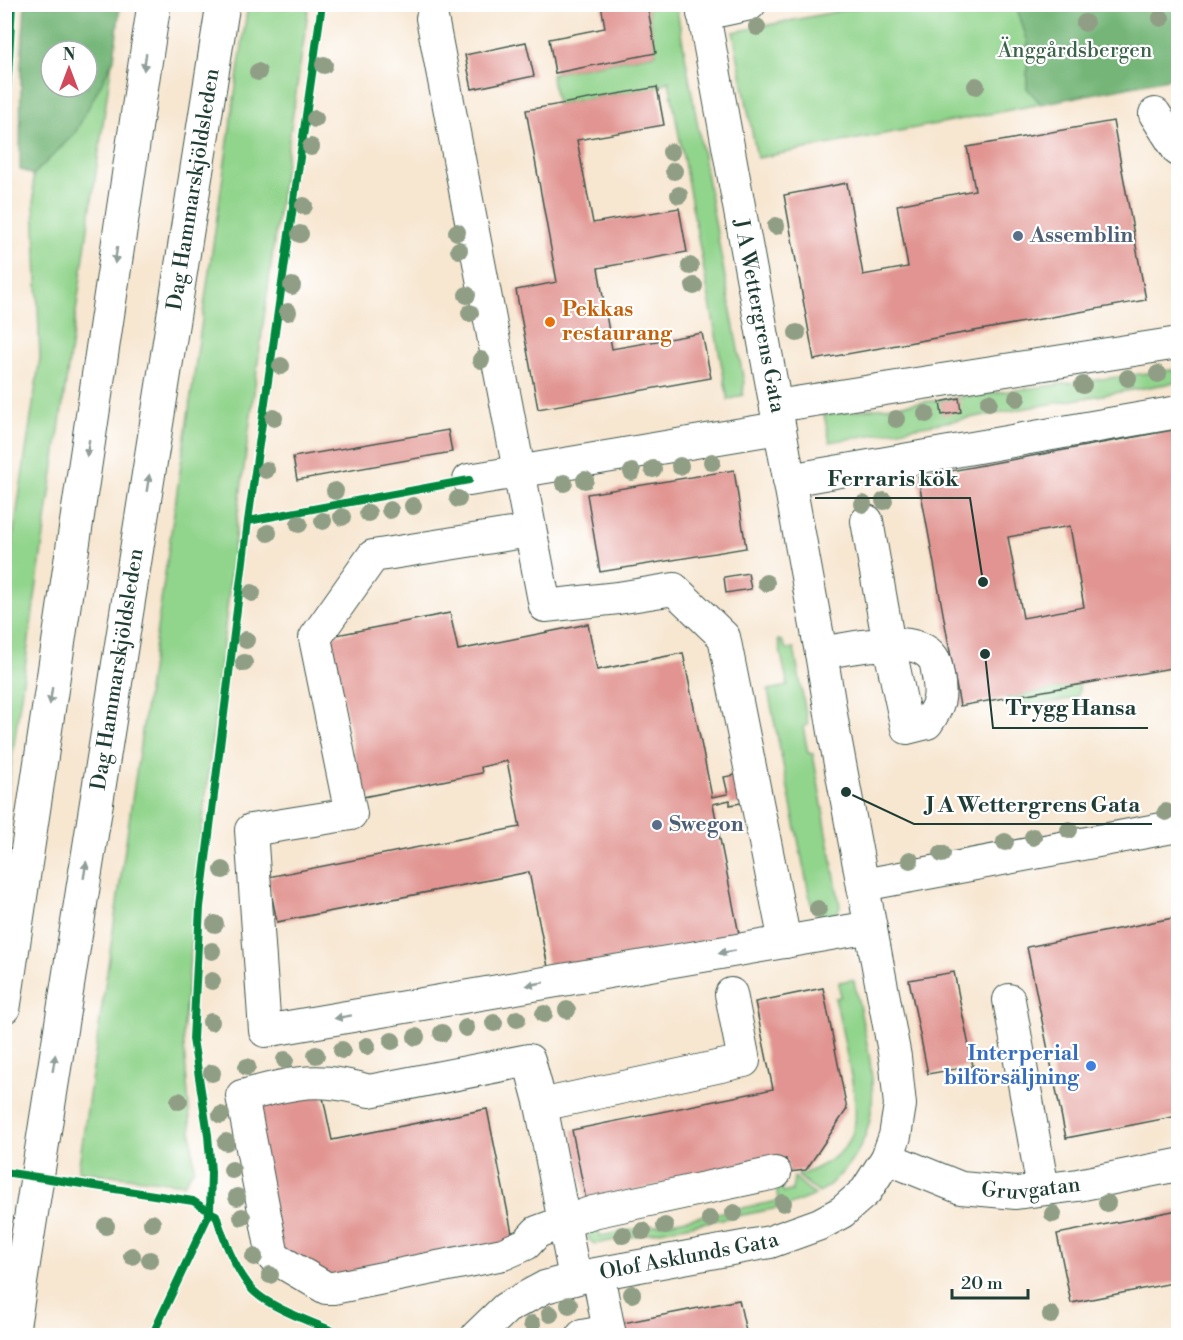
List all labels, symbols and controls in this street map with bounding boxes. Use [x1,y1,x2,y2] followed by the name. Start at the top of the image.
[997,36,1153,64] park label: Änggårdsbergen
[39,39,99,99] north arrow
[63,45,76,65] text: N
[140,53,149,72] one-way arrow
[162,66,226,312] street label: Dag Hammarskjöldsleden
[727,216,791,415] street label: J A Wettergrens Gata
[1029,223,1133,249] place label: Assemblin
[1011,229,1025,243] marker: Assemblin
[112,246,121,265] one-way arrow
[562,297,673,347] place label: Pekkas restaurang
[543,315,557,329] marker: Pekkas restaurang
[83,439,92,458] one-way arrow
[815,458,970,498] callout: Ferraris kök
[827,466,959,493] text: Ferraris kök
[143,473,152,492] one-way arrow
[86,546,150,792] street label: Dag Hammarskjöldsleden
[46,687,55,706] one-way arrow
[993,688,1148,728] callout: Trygg Hansa
[1006,695,1137,722] text: Trygg Hansa
[914,784,1152,824] callout: J A Wettergrens Gata
[923,792,1141,819] text: J A Wettergrens Gata
[669,812,744,838] place label: Swegon
[650,818,664,832] marker: Swegon
[81,861,90,880] one-way arrow
[718,947,737,956] one-way arrow
[525,980,544,989] one-way arrow
[333,1013,352,1022] one-way arrow
[944,1041,1080,1091] place label: Interperial bilförsäljning
[50,1053,59,1072] one-way arrow
[1084,1059,1098,1073] marker: Interperial bilförsäljning
[980,1172,1082,1206] street label: Gruvgatan
[598,1227,783,1286] street label: Olof Asklunds Gata
[952,1262,1028,1300] scale bar
[961,1272,1003,1295] text: 20 m

